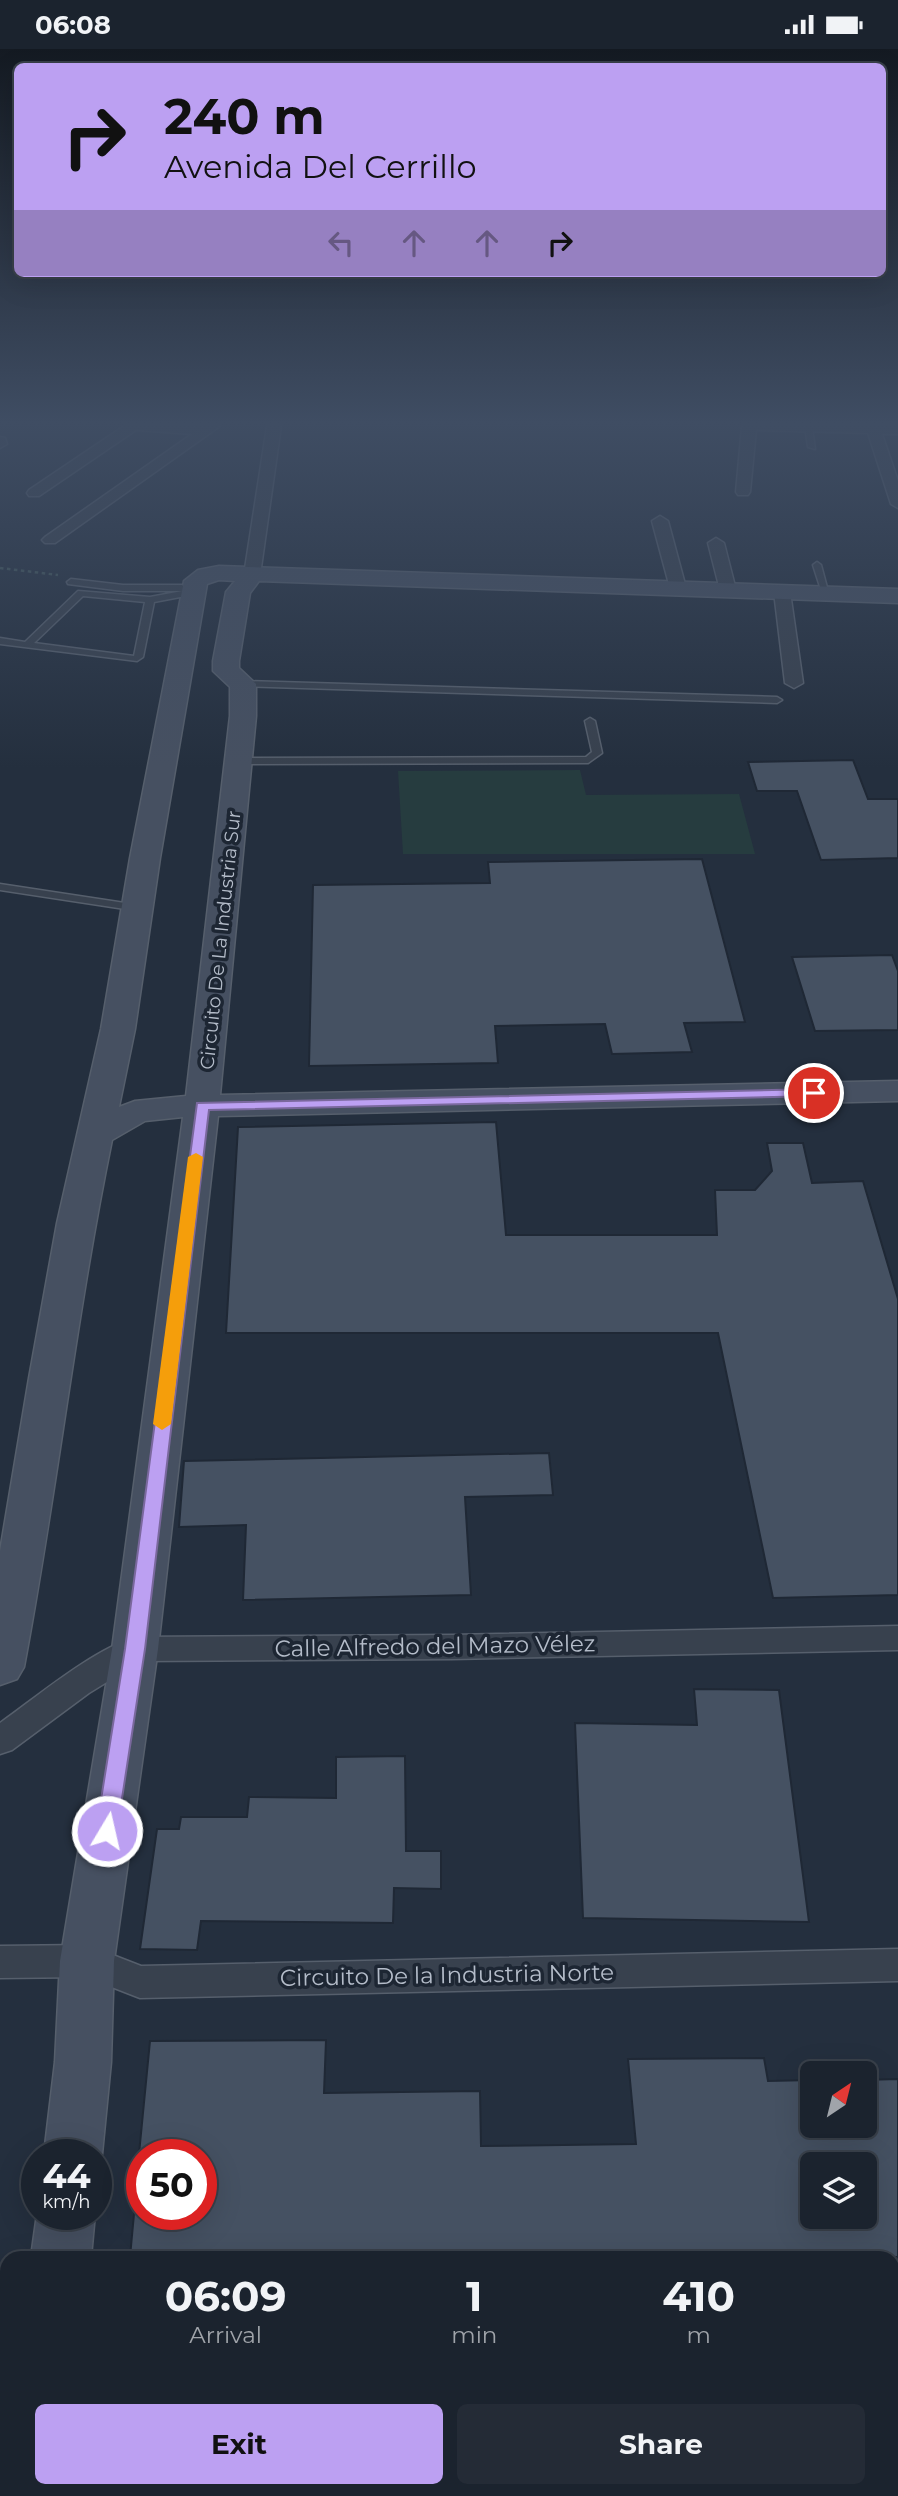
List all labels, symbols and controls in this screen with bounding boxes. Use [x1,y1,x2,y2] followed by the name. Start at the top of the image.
[35,9,111,41] text: 06:08
[164,87,325,146] text: 240 m
[49,91,140,182] icon: right
[164,147,477,186] text: Avenida Del Cerrillo
[322,224,360,262] icon: left
[395,224,433,262] icon: ahead
[468,224,506,262] icon: ahead
[541,224,579,262] icon: right
[195,809,246,1071] street label: Circuito De La Industria Sur
[784,1063,844,1123] pin
[795,1074,833,1112] icon: arrive
[274,1629,596,1663] street label: Calle Alfredo del Mazo Vélez
[70,1794,144,1868] position arrow
[280,1958,614,1992] street label: Circuito De la Industria Norte
[800,2061,877,2139] north arrow
[800,2061,877,2229] map controls
[126,2139,217,2230] speed limit sign: 50
[800,2152,877,2229] button: layers
[42,2154,91,2197] text: 44
[42,2191,91,2213] text: km/h
[165,2270,286,2322] text: 06:09
[466,2270,483,2322] text: 1
[662,2270,735,2322] text: 410
[189,2321,262,2349] text: Arrival
[451,2321,497,2349] text: min
[686,2321,711,2349] text: m
[35,2404,443,2484] button: Exit
[457,2404,865,2484] button: Share

